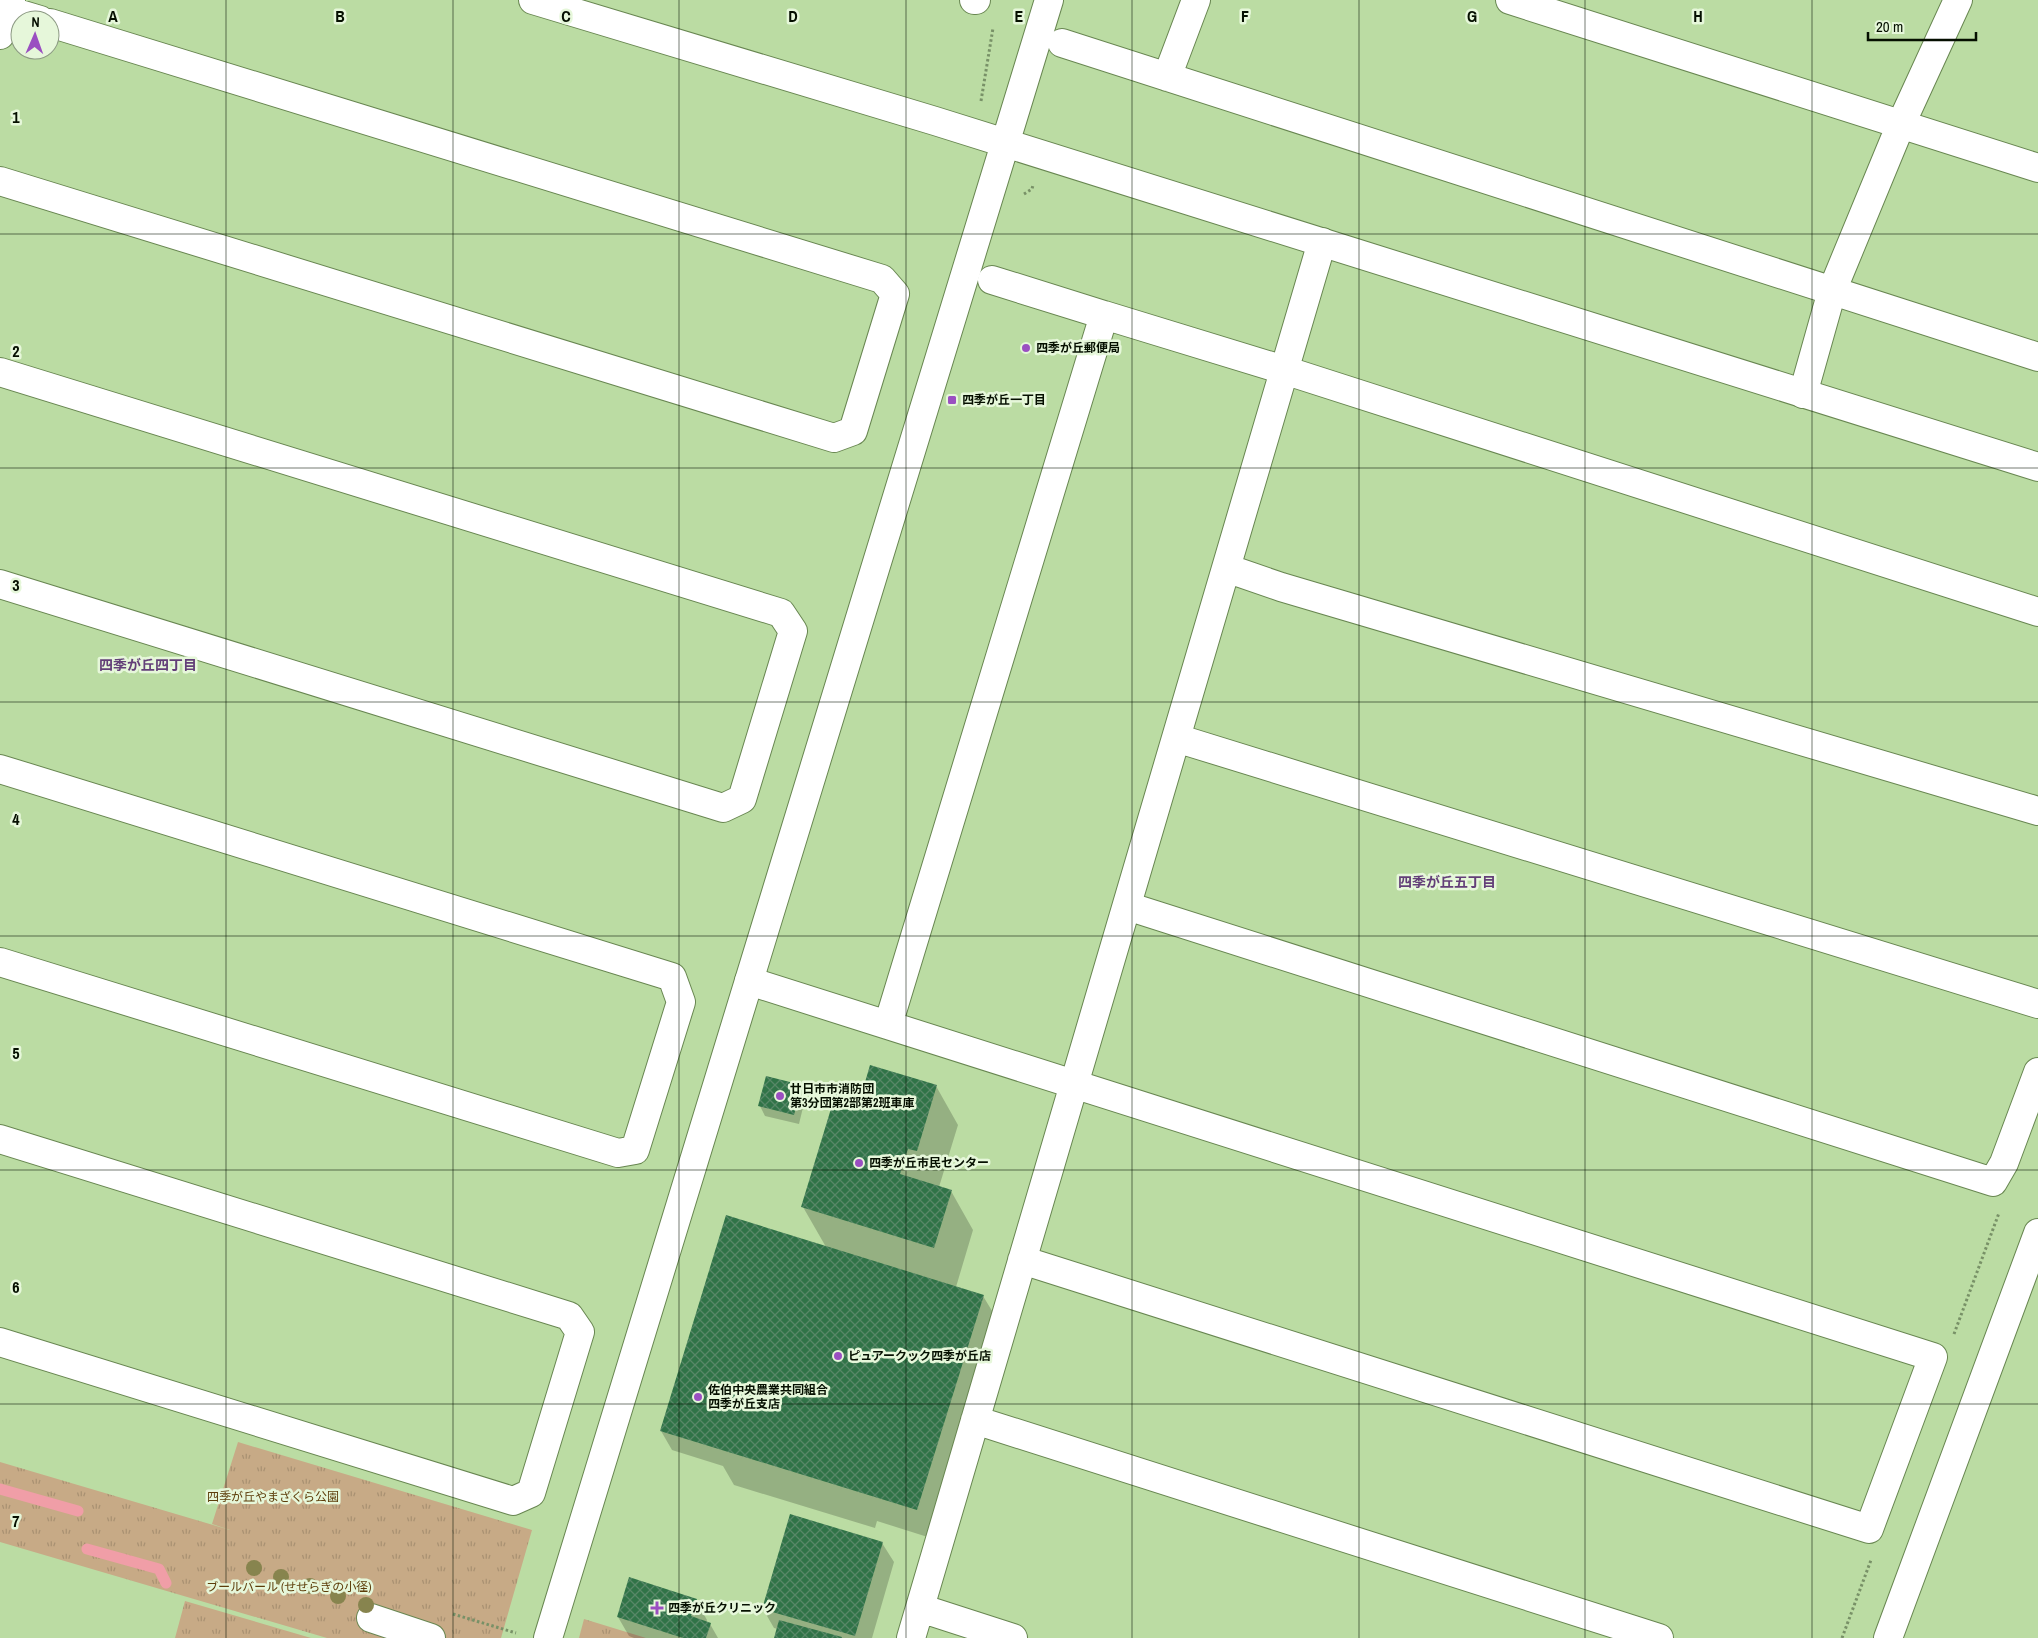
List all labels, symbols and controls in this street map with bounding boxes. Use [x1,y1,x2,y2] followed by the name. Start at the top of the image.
[108,5,118,27] text: A
[335,5,345,27] text: B
[561,5,571,27] text: C
[788,5,798,27] text: D
[1015,5,1024,27] text: E
[1241,5,1249,27] text: F
[1467,5,1477,27] text: G
[1693,5,1703,27] text: H
[10,10,60,60] north arrow
[1868,10,1976,42] scale bar
[31,13,40,31] text: N
[1876,16,1903,37] text: 20 m
[12,106,20,128] text: 1
[12,340,20,362] text: 2
[1036,340,1120,356] place label: 四季が丘郵便局
[1020,342,1032,354] marker: 四季が丘郵便局
[962,392,1046,408] place label: 四季が丘一丁目
[946,394,958,406] marker: 四季が丘一丁目
[12,574,20,596] text: 3
[99,656,197,674] district label: 四季が丘四丁目
[12,808,20,830] text: 4
[1398,873,1496,891] district label: 四季が丘五丁目
[12,1042,20,1064] text: 5
[790,1081,914,1111] place label: 廿日市市消防団 第3分団第2部第2班車庫
[774,1090,786,1102] marker: 廿日市市消防団 第3分団第2部第2班車庫
[869,1155,989,1171] place label: 四季が丘市民センター
[853,1157,865,1169] marker: 四季が丘市民センター
[12,1276,20,1298] text: 6
[848,1348,991,1364] place label: ピュアークック四季が丘店
[832,1350,844,1362] marker: ピュアークック四季が丘店
[708,1382,828,1412] place label: 佐伯中央農業共同組合 四季が丘支店
[692,1391,704,1403] marker: 佐伯中央農業共同組合 四季が丘支店
[207,1489,339,1505] park label: 四季が丘やまざくら公園
[12,1510,20,1532] text: 7
[206,1579,372,1595] park label: ブールバール (せせらぎの小径)
[668,1600,776,1616] place label: 四季が丘クリニック
[650,1601,664,1615] marker: 四季が丘クリニック

